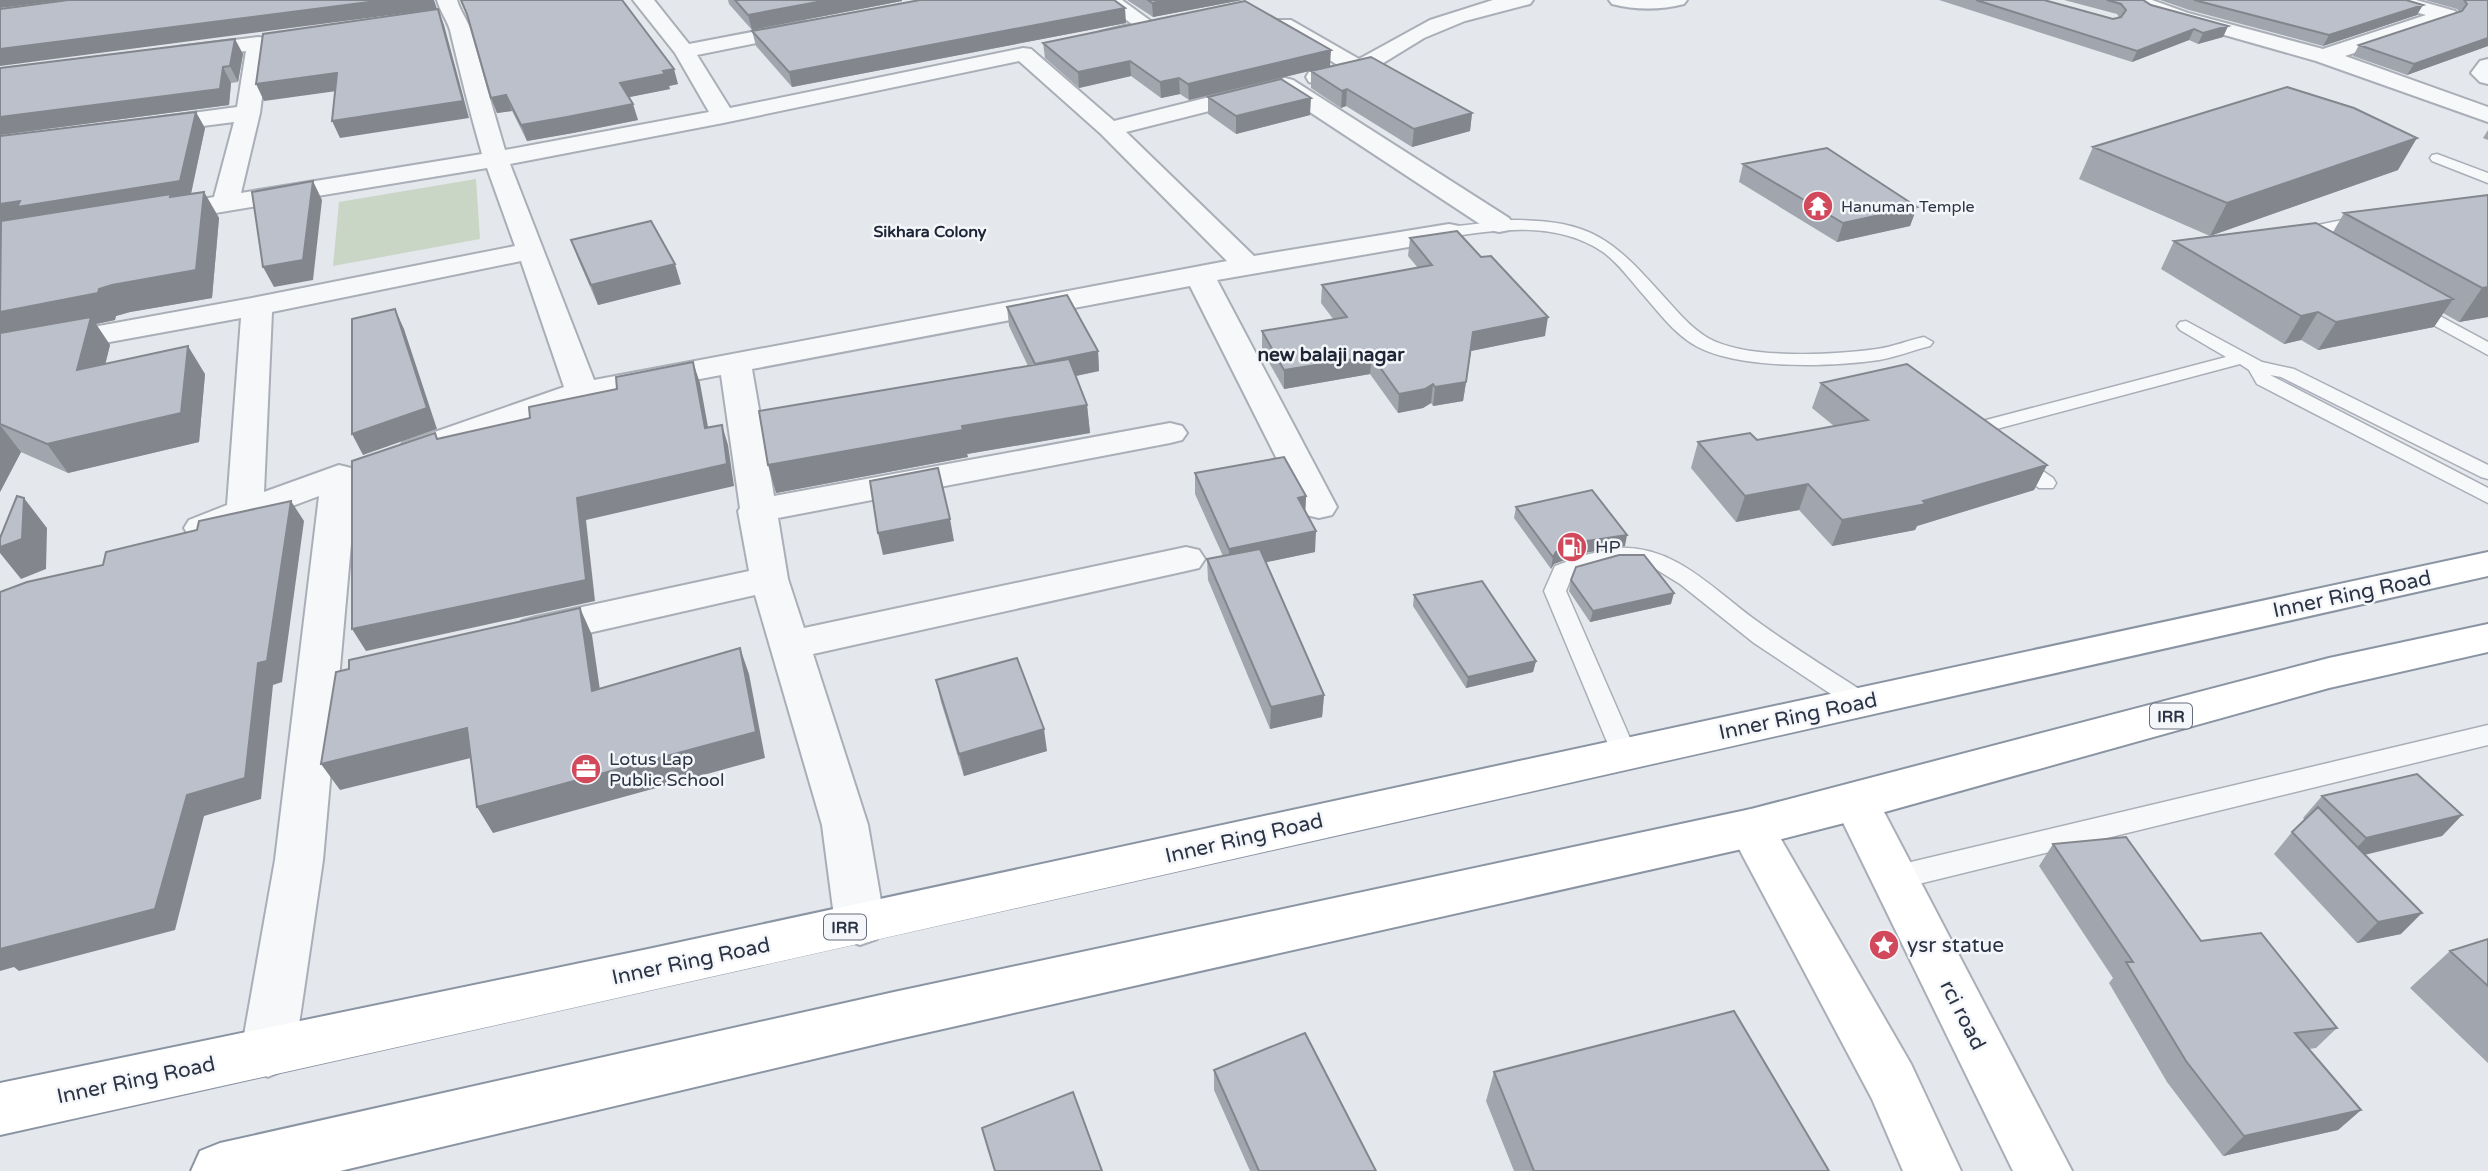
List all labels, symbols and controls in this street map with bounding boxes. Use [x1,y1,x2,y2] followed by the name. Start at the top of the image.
[1801,189,1835,223] temple icon: Hanuman Temple
[1841,197,1975,217] place label: Hanuman Temple
[874,222,987,242] district label: Sikhara Colony
[1258,344,1405,367] district label: new balaji nagar
[1555,530,1589,564] fuel station icon: HP
[1595,536,1621,558] place label: HP
[2271,566,2434,623] street label: Inner Ring Road
[1717,688,1880,745] street label: Inner Ring Road
[2150,704,2192,729] road number: IRR
[609,748,725,791] place label: Lotus Lap Public School
[569,752,603,786] office icon: Lotus Lap Public School
[1163,808,1325,869] street label: Inner Ring Road
[824,914,866,939] road number: IRR
[1867,928,1901,962] place icon: ysr statue
[610,933,773,990] street label: Inner Ring Road
[1907,933,2004,958] place label: ysr statue
[1934,976,1991,1054] street label: rci road
[55,1052,218,1109] street label: Inner Ring Road

